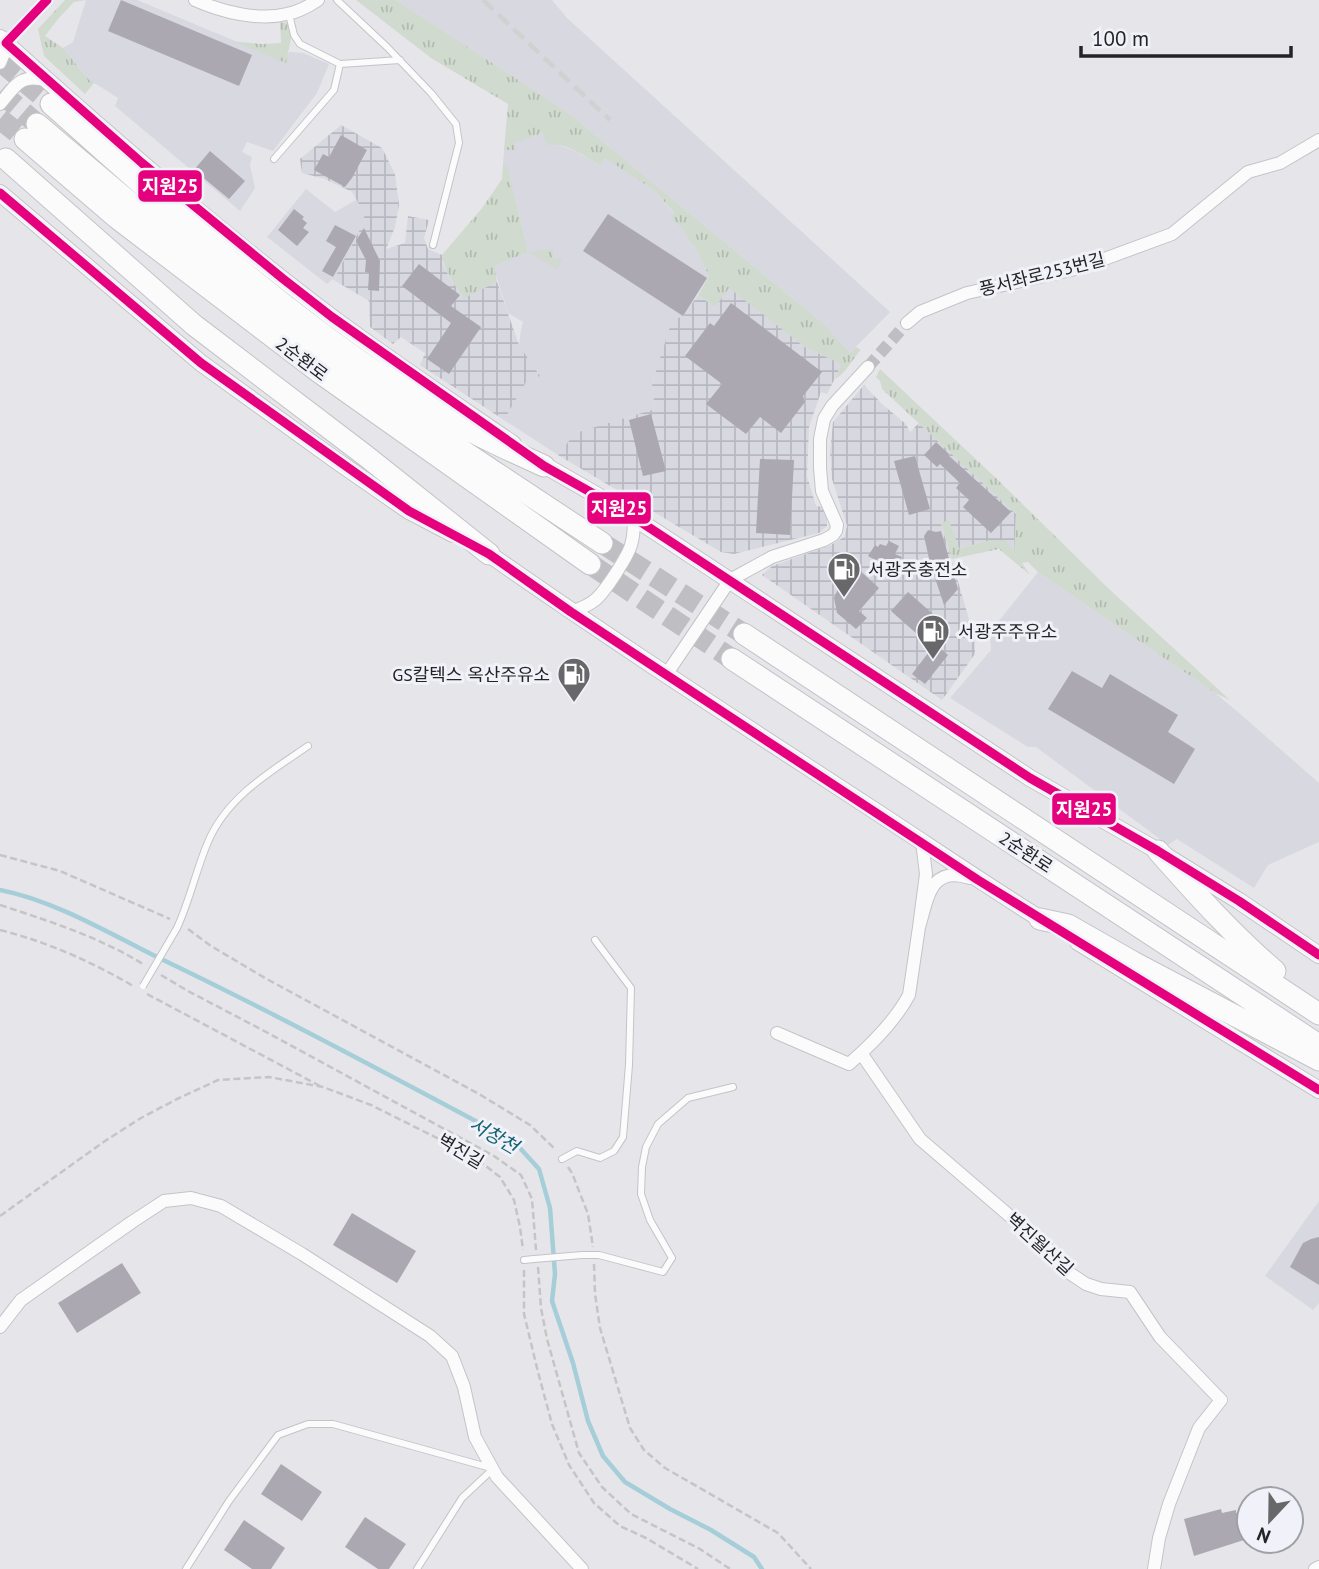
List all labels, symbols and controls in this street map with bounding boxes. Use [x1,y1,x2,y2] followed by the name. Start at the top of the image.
[1081,14,1291,58] scale bar
[1092,25,1149,52] text: 100 m
[137,169,203,203] line badge: 지원25
[142,174,198,198] text: 지원25
[977,247,1107,301] street label: 풍서좌로253번길
[271,332,333,386] street label: 2순환로
[586,491,652,525] line badge: 지원25
[591,496,647,520] text: 지원25
[825,550,863,599] fuel station icon: 서광주충전소
[868,558,967,581] place label: 서광주충전소
[914,612,952,661] fuel station icon: 서광주주유소
[958,620,1057,643] place label: 서광주주유소
[555,655,593,704] fuel station icon: GS칼텍스 옥산주유소
[392,663,550,686] place label: GS칼텍스 옥산주유소
[1051,792,1117,826] line badge: 지원25
[1056,797,1112,821] text: 지원25
[995,826,1057,878] street label: 2순환로
[465,1111,524,1159] water label: 서창천
[434,1128,488,1174] street label: 벽진길
[1002,1208,1078,1280] street label: 벽진월산길
[1235,1485,1305,1555] north arrow
[1253,1522,1274,1549] text: N

